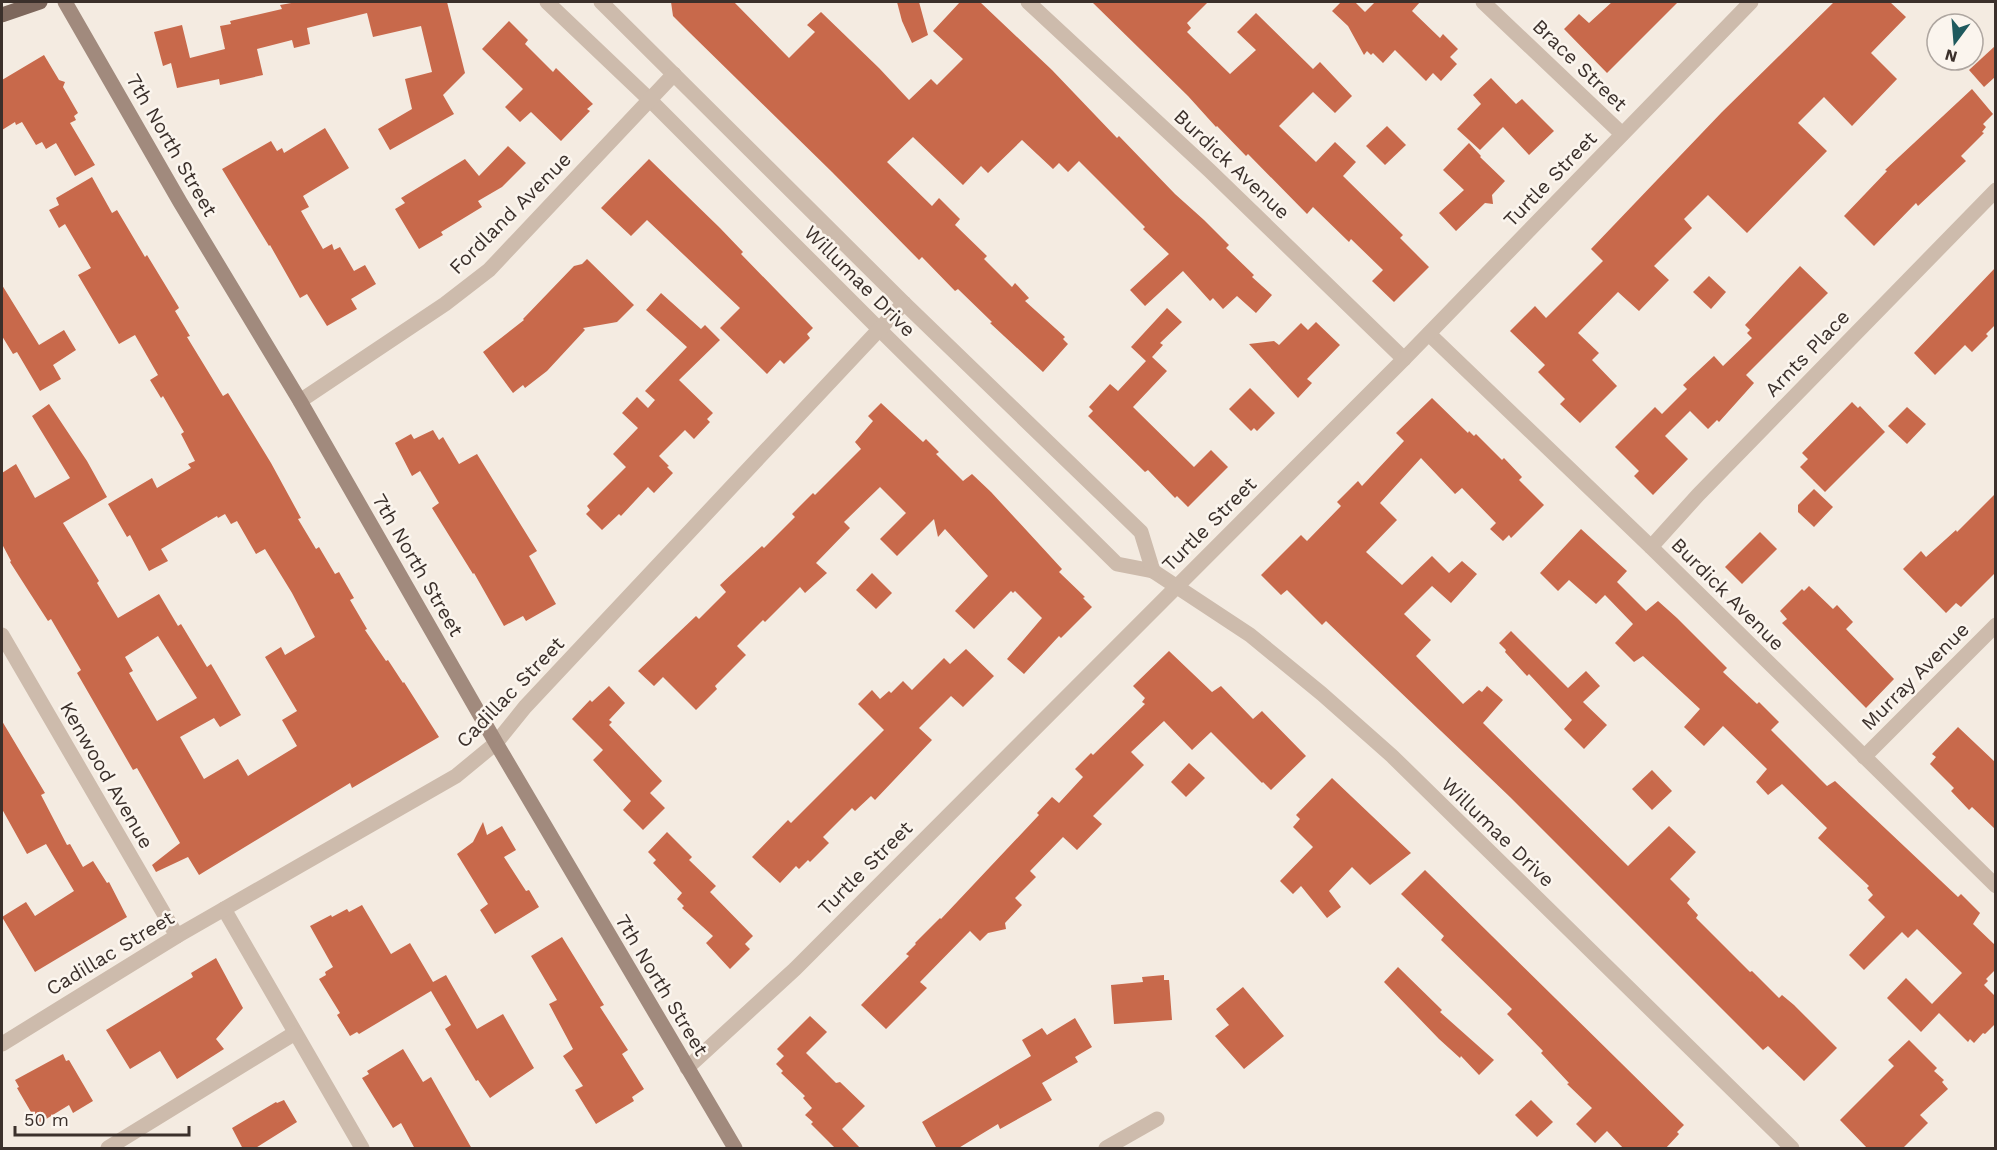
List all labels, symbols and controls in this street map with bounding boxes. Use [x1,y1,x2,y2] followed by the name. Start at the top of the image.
[1925,12,1985,72] north arrow
[1528,14,1633,116] street label: Brace Street
[1943,45,1959,67] text: N
[121,69,223,221] street label: 7th North Street
[1169,104,1295,224] street label: Burdick Avenue
[1498,126,1602,232] street label: Turtle Street
[444,147,576,279] street label: Fordland Avenue
[799,220,921,342] street label: Willumae Drive
[1760,304,1854,402] street label: Arnts Place
[1157,471,1262,576] street label: Turtle Street
[367,489,469,641] street label: 7th North Street
[1666,532,1790,656] street label: Burdick Avenue
[1856,617,1974,735] street label: Murray Avenue
[451,631,569,752] street label: Cadillac Street
[55,697,159,853] street label: Kenwood Avenue
[1437,772,1559,892] street label: Willumae Drive
[813,815,918,920] street label: Turtle Street
[42,905,179,1001] street label: Cadillac Street
[610,910,714,1061] street label: 7th North Street
[15,1099,189,1137] scale bar
[24,1109,69,1130] text: 50 m

